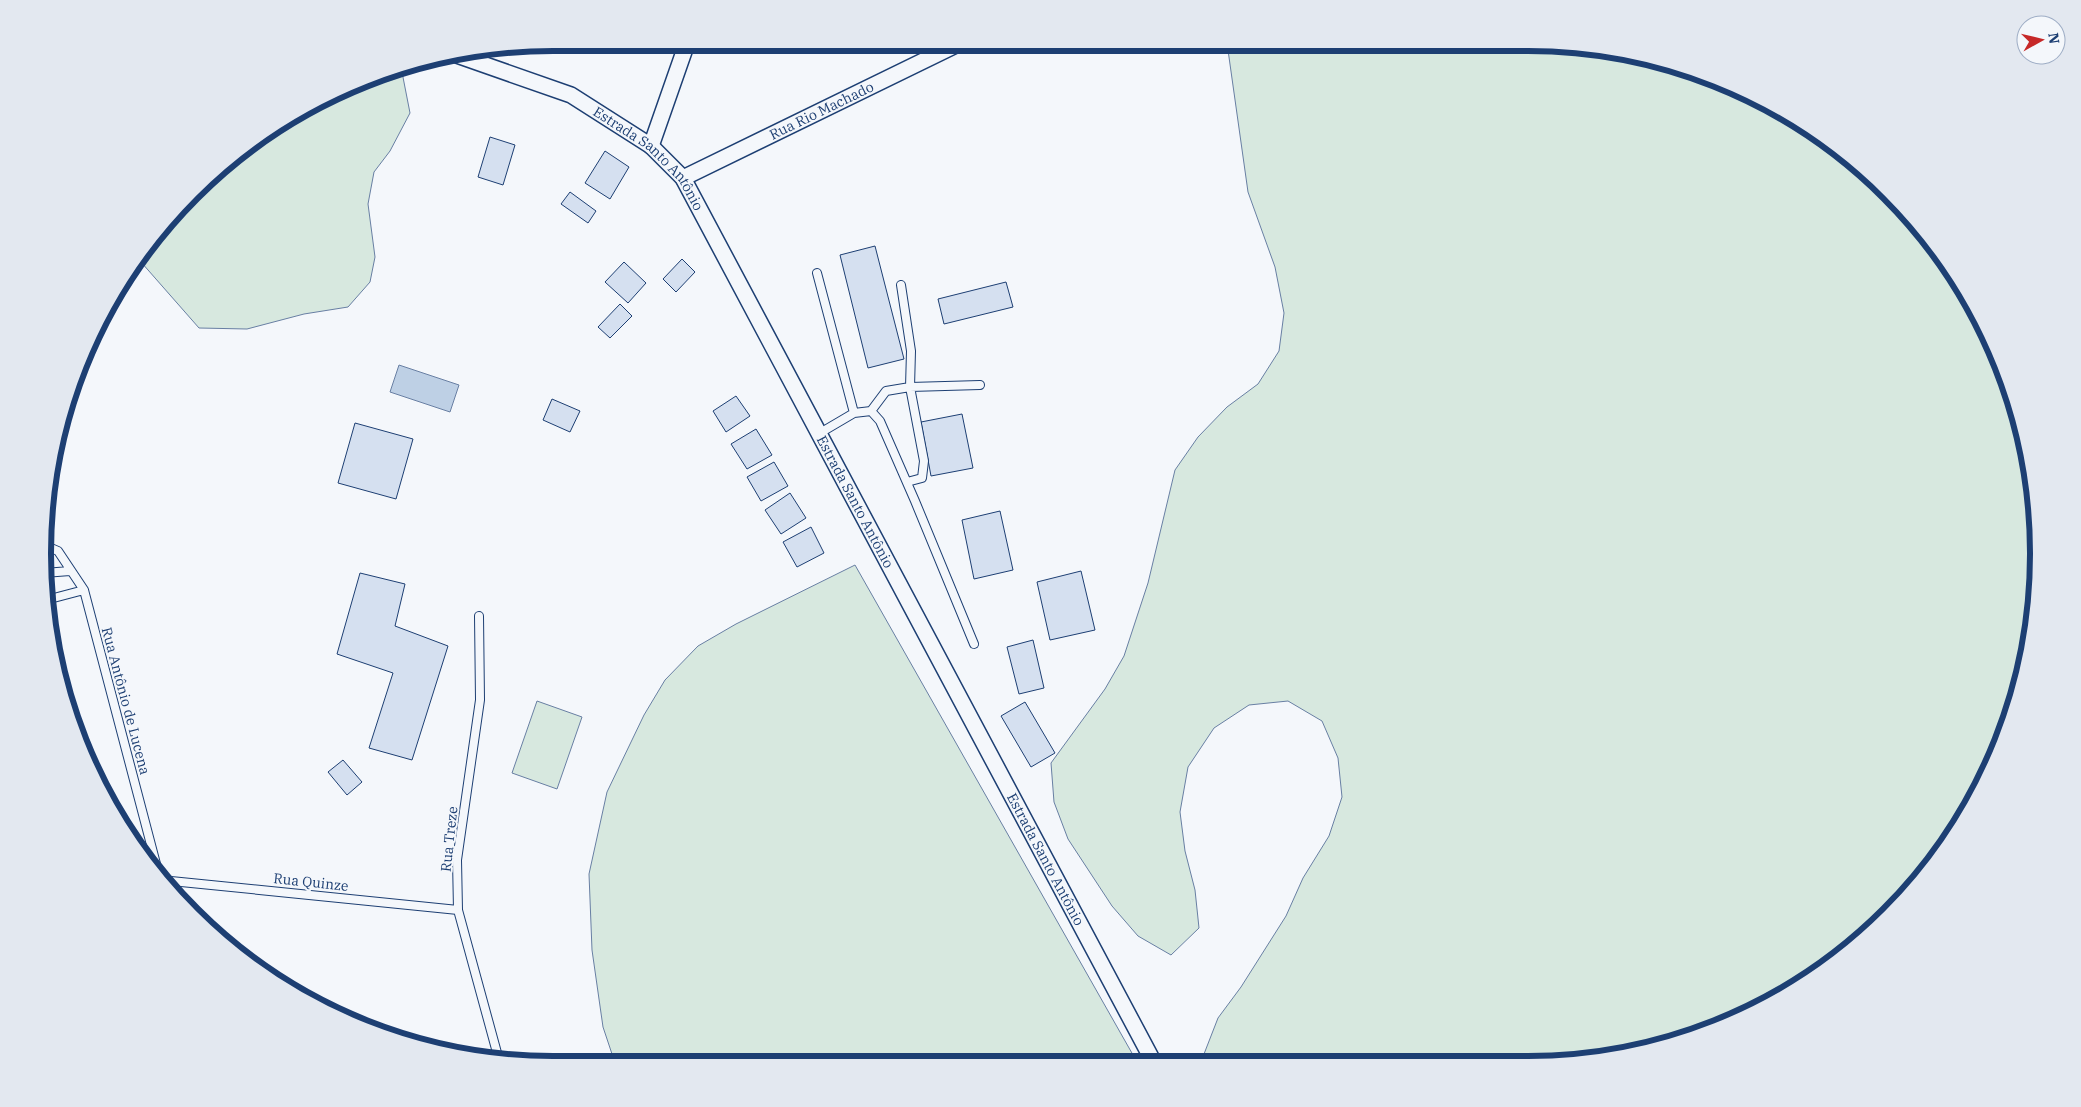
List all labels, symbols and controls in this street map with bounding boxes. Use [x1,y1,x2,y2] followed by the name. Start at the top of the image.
[2016,15,2066,65] north arrow
[2044,31,2064,45] text: N
[766,77,877,144] street label: Rua Rio Machado
[590,102,708,214] street label: Estrada Santo Antônio
[813,432,898,571] street label: Estrada Santo Antônio
[98,625,154,777] street label: Rua Antônio de Lucena
[1003,790,1088,929] street label: Estrada Santo Antônio
[437,805,461,873] street label: Rua Treze
[273,869,349,895] street label: Rua Quinze

